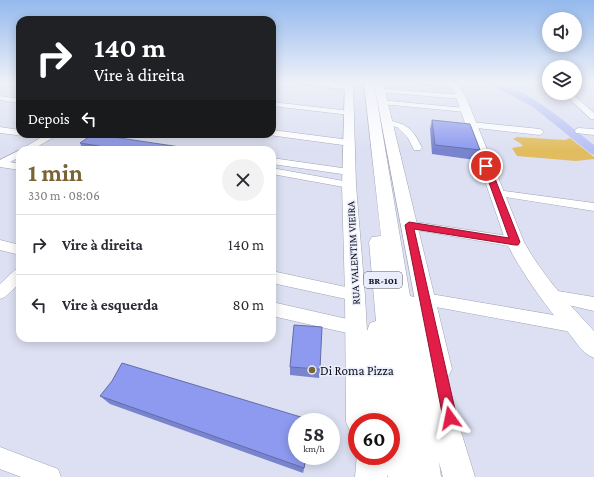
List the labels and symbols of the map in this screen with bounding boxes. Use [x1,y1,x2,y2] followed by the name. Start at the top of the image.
[469,149,503,183] pin
[344,200,362,305] street label: RUA VALENTIM VIEIRA
[364,272,402,288] road number: BR-101
[320,363,394,378] place label: Di Roma Pizza
[307,365,317,375] marker: Di Roma Pizza
[429,397,471,439] position arrow
[348,413,400,465] speed limit sign: 60

